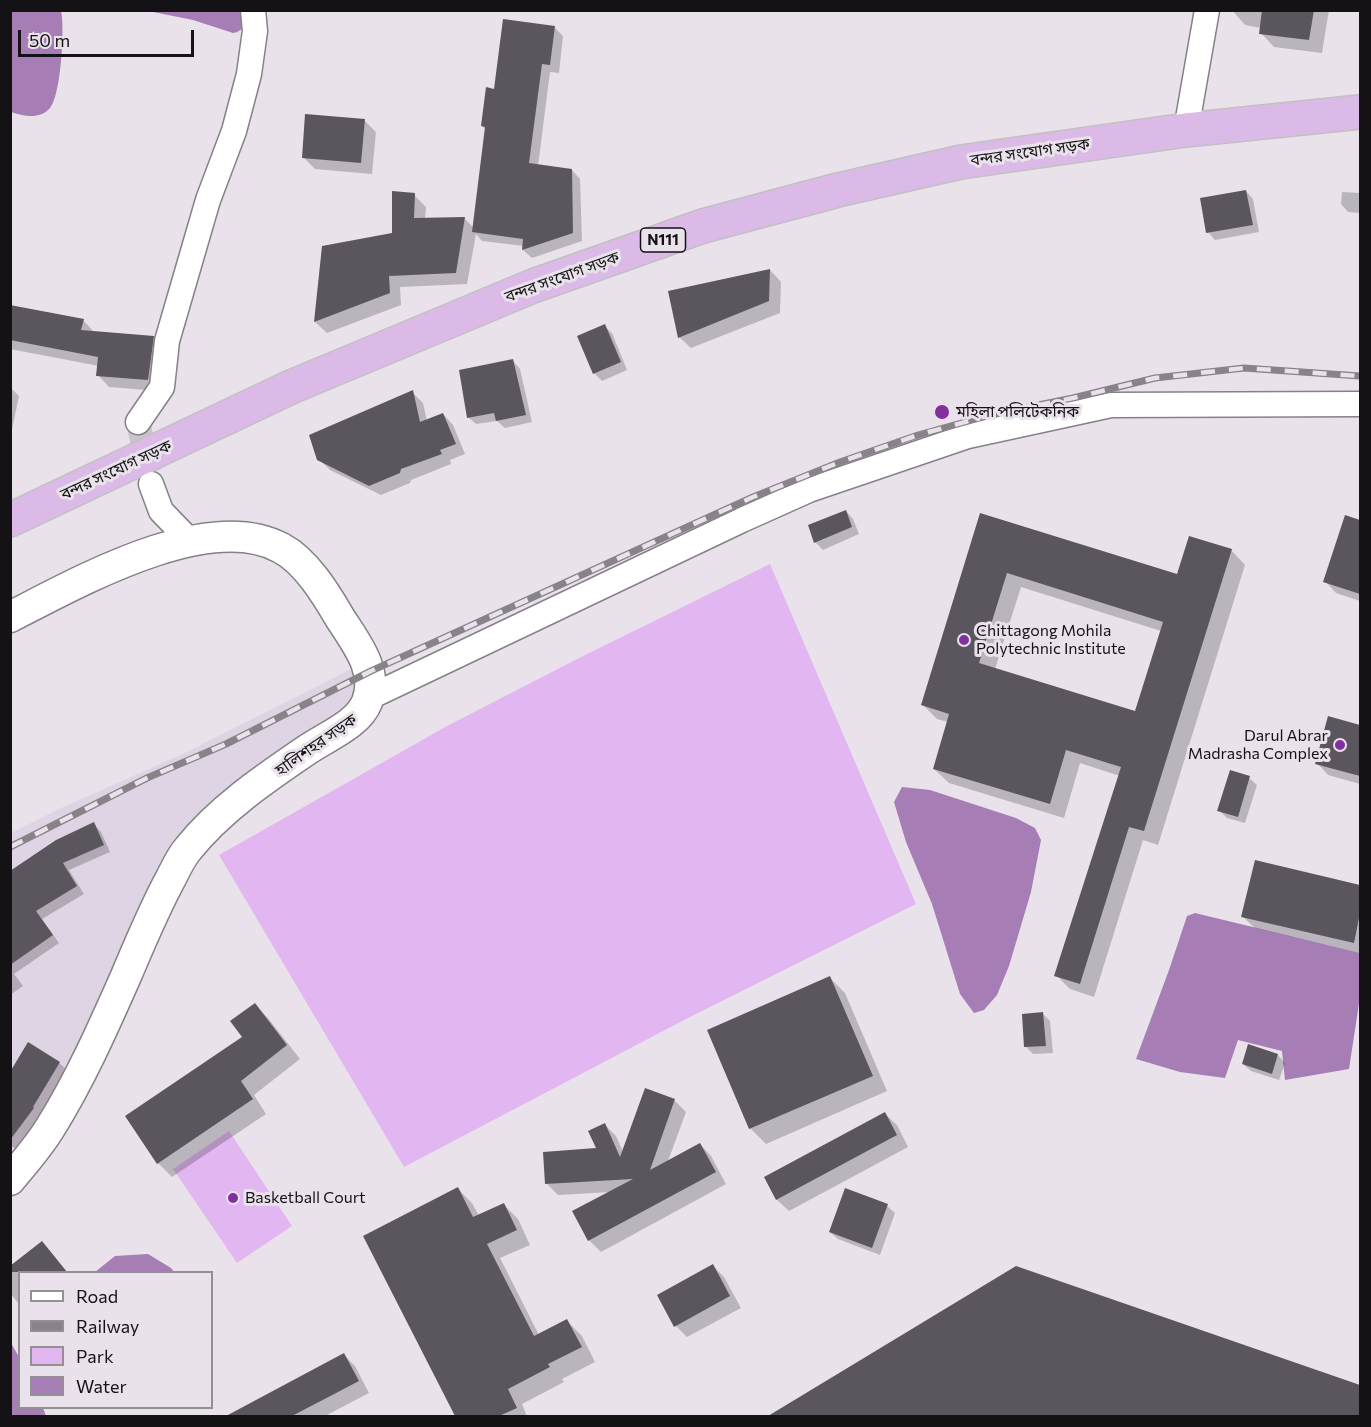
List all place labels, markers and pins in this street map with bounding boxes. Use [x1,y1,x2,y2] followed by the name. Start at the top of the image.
[956,402,1079,422] place label: মহিলা পলিটেকনিক
[933,403,951,421] marker: মহিলা পলিটেকনিক
[976,621,1126,659] place label: Chittagong Mohila Polytechnic Institute
[957,633,971,647] marker: Chittagong Mohila Polytechnic Institute
[1188,726,1328,764] place label: Darul Abrar Madrasha Complex
[1333,738,1347,752] marker: Darul Abrar Madrasha Complex
[245,1188,366,1208] place label: Basketball Court
[226,1191,240,1205] marker: Basketball Court

